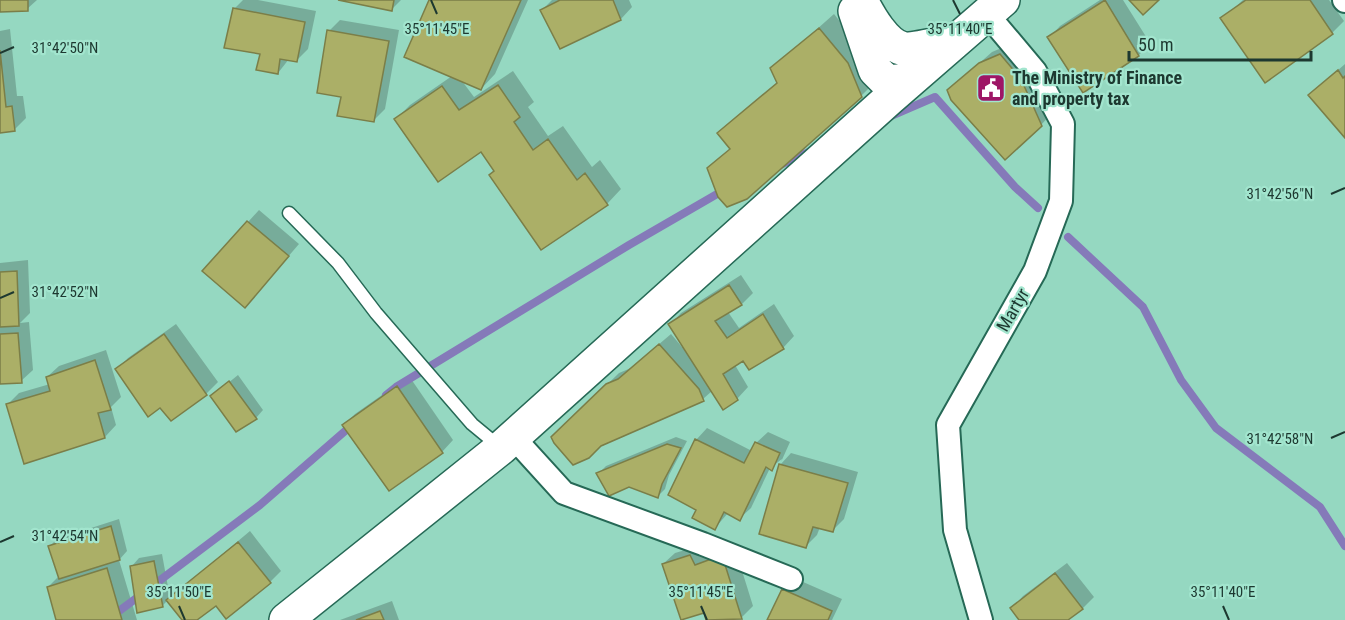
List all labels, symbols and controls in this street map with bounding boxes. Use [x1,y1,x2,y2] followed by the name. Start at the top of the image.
[405,20,469,38] text: 35°11'45"E
[928,20,992,38] text: 35°11'40"E
[1129,24,1310,62] scale bar
[1138,34,1173,55] text: 50 m
[32,39,98,57] text: 31°42'50"N
[1012,67,1183,109] place label: The Ministry of Finance and property tax
[975,72,1007,104] public building icon: The Ministry of Finance and property tax
[1247,185,1313,203] text: 31°42'56"N
[32,283,98,301] text: 31°42'52"N
[992,284,1034,335] street label: Martyr
[1247,430,1313,448] text: 31°42'58"N
[32,527,98,545] text: 31°42'54"N
[147,583,211,601] text: 35°11'50"E
[669,583,733,601] text: 35°11'45"E
[1191,583,1255,601] text: 35°11'40"E

